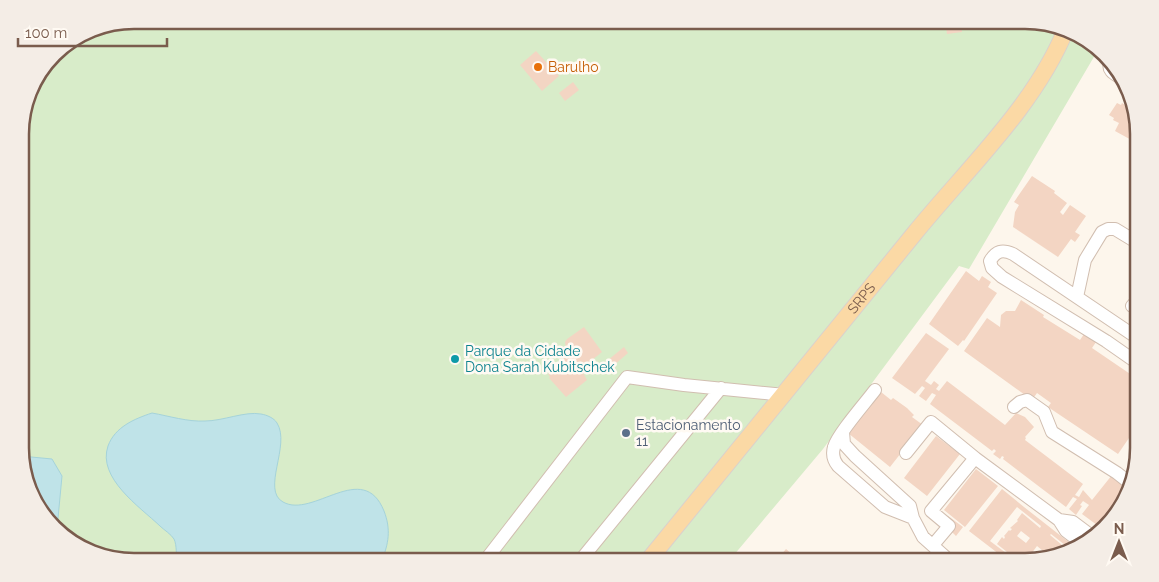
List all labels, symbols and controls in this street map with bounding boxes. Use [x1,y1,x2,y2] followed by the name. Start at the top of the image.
[18,15,166,47] scale bar
[25,24,67,42] text: 100 m
[548,59,598,75] place label: Barulho
[532,61,544,73] marker: Barulho
[844,279,879,317] street label: SRPS
[465,343,615,375] place label: Parque da Cidade Dona Sarah Kubitschek
[449,353,461,365] marker: Parque da Cidade Dona Sarah Kubitschek
[636,417,741,449] place label: Estacionamento 11
[620,427,632,439] marker: Estacionamento 11
[1094,517,1144,567] north arrow
[1114,521,1124,537] text: N

